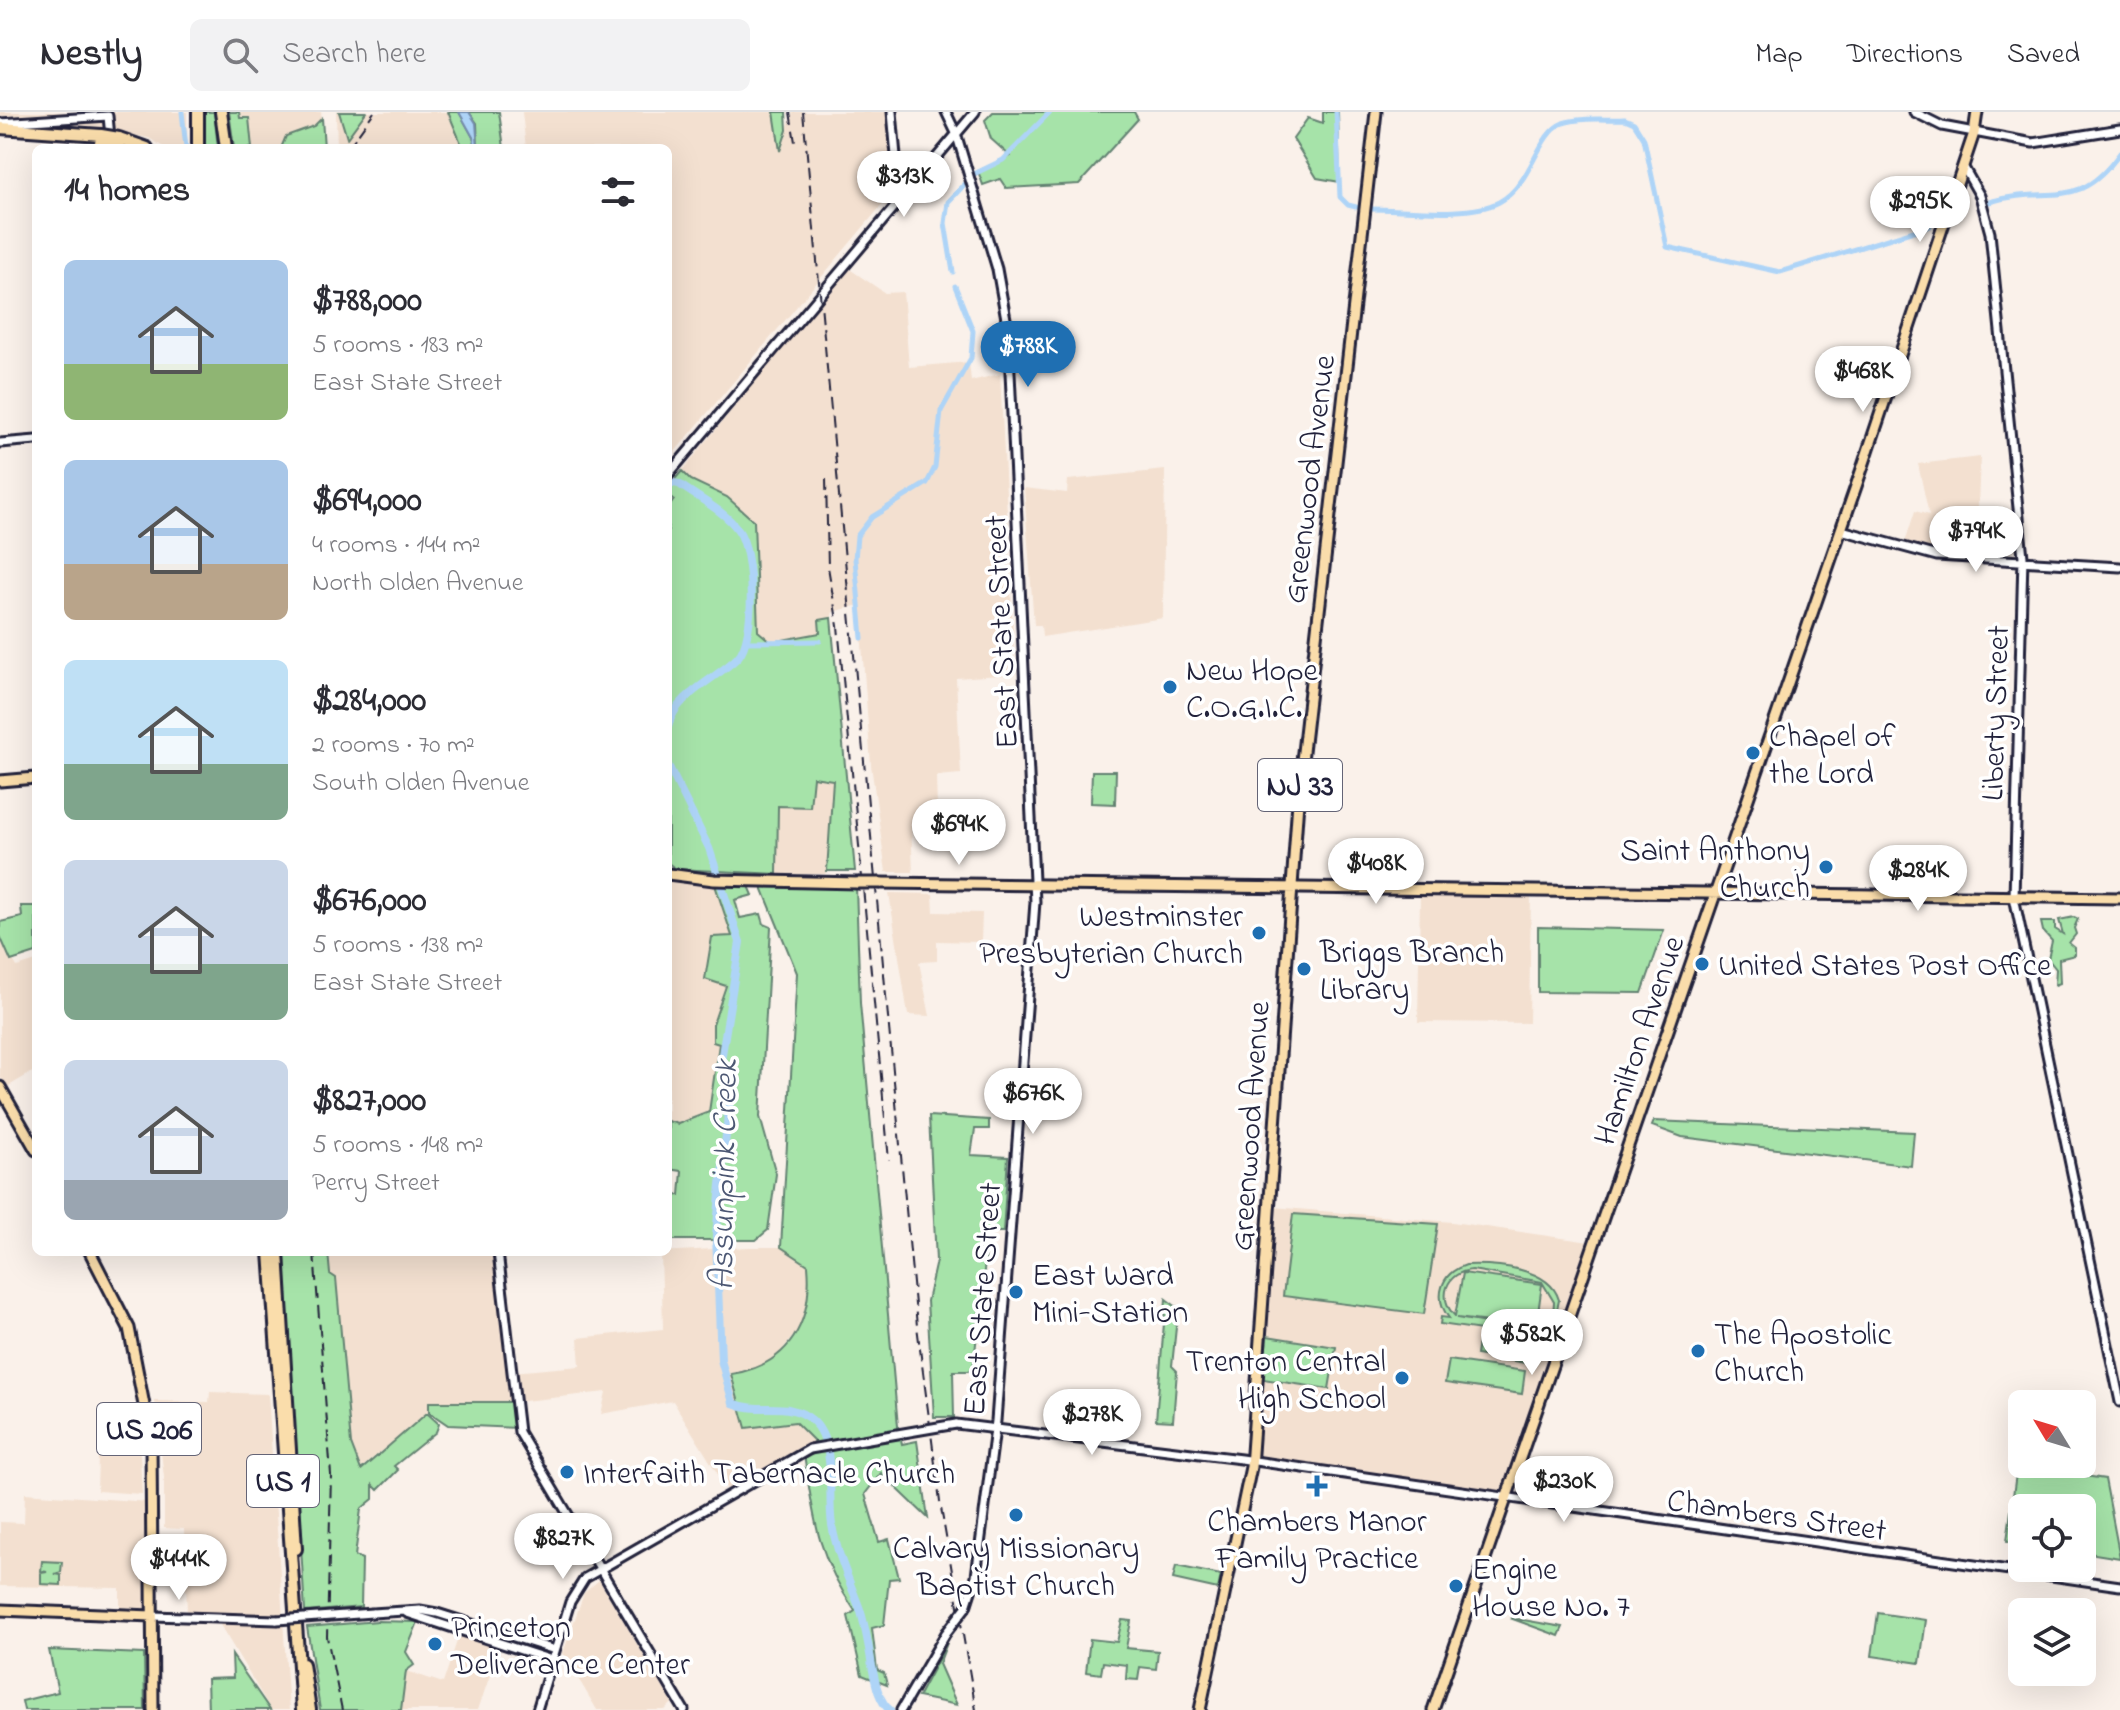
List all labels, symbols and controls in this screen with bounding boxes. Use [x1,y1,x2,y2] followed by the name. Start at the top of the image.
[190,19,750,91] search box
[40,27,142,83] text: Nestly
[218,33,262,77] icon: search
[282,33,426,77] text: Search here
[1755,35,1803,76] text: Map
[1847,35,1963,76] text: Directions
[2007,35,2080,76] text: Saved
[848,151,960,219] pin: $313K
[875,158,933,196] text: $313K
[64,167,190,217] text: 14 homes
[596,170,640,214] icon: filters
[1864,176,1976,244] pin: $295K
[1888,183,1952,221] text: $295K
[312,277,422,327] text: $788,000
[128,292,224,388] icon: home
[972,321,1084,389] pin: $788K
[312,327,484,365] text: 5 rooms · 183 m²
[999,328,1057,366] text: $788K
[1807,346,1919,414] pin: $468K
[1273,352,1350,606] street label: Greenwood Avenue
[1833,353,1893,391] text: $468K
[312,365,502,403] text: East State Street
[312,477,422,527] text: $694,000
[128,492,224,588] icon: home
[1920,506,2032,574] pin: $794K
[974,513,1033,750] street label: East State Street
[1947,513,2005,551] text: $794K
[312,527,480,565] text: 4 rooms · 144 m²
[312,565,523,603] text: North Olden Avenue
[1971,624,2024,802] street label: Liberty Street
[1186,649,1319,733] place label: New Hope C.O.G.I.C.
[312,677,426,727] text: $284,000
[1161,678,1179,696] marker: New Hope C.O.G.I.C.
[128,692,224,788] icon: home
[1769,715,1896,799] place label: Chapel of the Lord
[312,727,475,765] text: 2 rooms · 70 m²
[1744,744,1762,762] marker: Chapel of the Lord
[1258,759,1342,811] road number: NJ 33
[312,765,529,803] text: South Olden Avenue
[903,799,1015,867] pin: $694K
[930,806,988,844] text: $694K
[1620,829,1810,913] place label: Saint Anthony Church
[1320,838,1432,906] pin: $408K
[1346,845,1406,883] text: $408K
[1862,845,1974,913] pin: $284K
[1887,852,1949,890] text: $284K
[1817,858,1835,876] marker: Saint Anthony Church
[312,877,426,927] text: $676,000
[128,892,224,988] icon: home
[979,895,1243,979] place label: Westminster Presbyterian Church
[1250,924,1268,942] marker: Westminster Presbyterian Church
[312,927,484,965] text: 5 rooms · 138 m²
[1583,929,1699,1152] street label: Hamilton Avenue
[1319,931,1504,1015] place label: Briggs Branch Library
[1718,944,2052,991] place label: United States Post Office
[1693,955,1711,973] marker: United States Post Office
[1295,960,1313,978] marker: Briggs Branch Library
[312,965,502,1003] text: East State Street
[1220,999,1285,1253] street label: Greenwood Avenue
[699,1057,753,1291] water label: Assunpink Creek
[977,1068,1089,1136] pin: $676K
[1002,1075,1064,1113] text: $676K
[312,1077,426,1127] text: $827,000
[128,1092,224,1188] icon: home
[312,1127,484,1165] text: 5 rooms · 148 m²
[312,1165,440,1203] text: Perry Street
[953,1181,1016,1418] street label: East State Street
[1032,1254,1188,1338] place label: East Ward Mini-Station
[1007,1283,1025,1301] marker: East Ward Mini-Station
[1476,1309,1588,1377] pin: $582K
[1714,1313,1892,1397] place label: The Apostolic Church
[1499,1316,1565,1354] text: $582K
[1185,1340,1386,1424] place label: Trenton Central High School
[1689,1342,1707,1360] marker: The Apostolic Church
[1393,1369,1411,1387] marker: Trenton Central High School
[1036,1389,1148,1457] pin: $278K
[2008,1390,2096,1478] north arrow
[2008,1390,2096,1686] map controls
[1061,1396,1123,1434] text: $278K
[97,1403,201,1455] road number: US 206
[583,1452,955,1499] place label: Interfaith Tabernacle Church
[247,1455,319,1507] road number: US 1
[1508,1456,1620,1524] pin: $230K
[558,1463,576,1481] marker: Interfaith Tabernacle Church
[1532,1463,1596,1501] text: $230K
[1306,1475,1328,1497] marker: Chambers Manor Family Practice
[1664,1479,1889,1556] street label: Chambers Street
[2008,1494,2096,1582] button: locate
[1207,1500,1427,1584] place label: Chambers Manor Family Practice
[1007,1506,1025,1524] marker: Calvary Missionary Baptist Church
[507,1513,619,1581] pin: $827K
[532,1520,594,1558] text: $827K
[893,1527,1139,1611] place label: Calvary Missionary Baptist Church
[123,1534,235,1602] pin: $444K
[149,1541,209,1579] text: $444K
[1472,1548,1630,1632] place label: Engine House No. 7
[1447,1577,1465,1595] marker: Engine House No. 7
[2008,1598,2096,1686] button: layers
[450,1606,690,1690] place label: Princeton Deliverance Center
[426,1635,444,1653] marker: Princeton Deliverance Center

